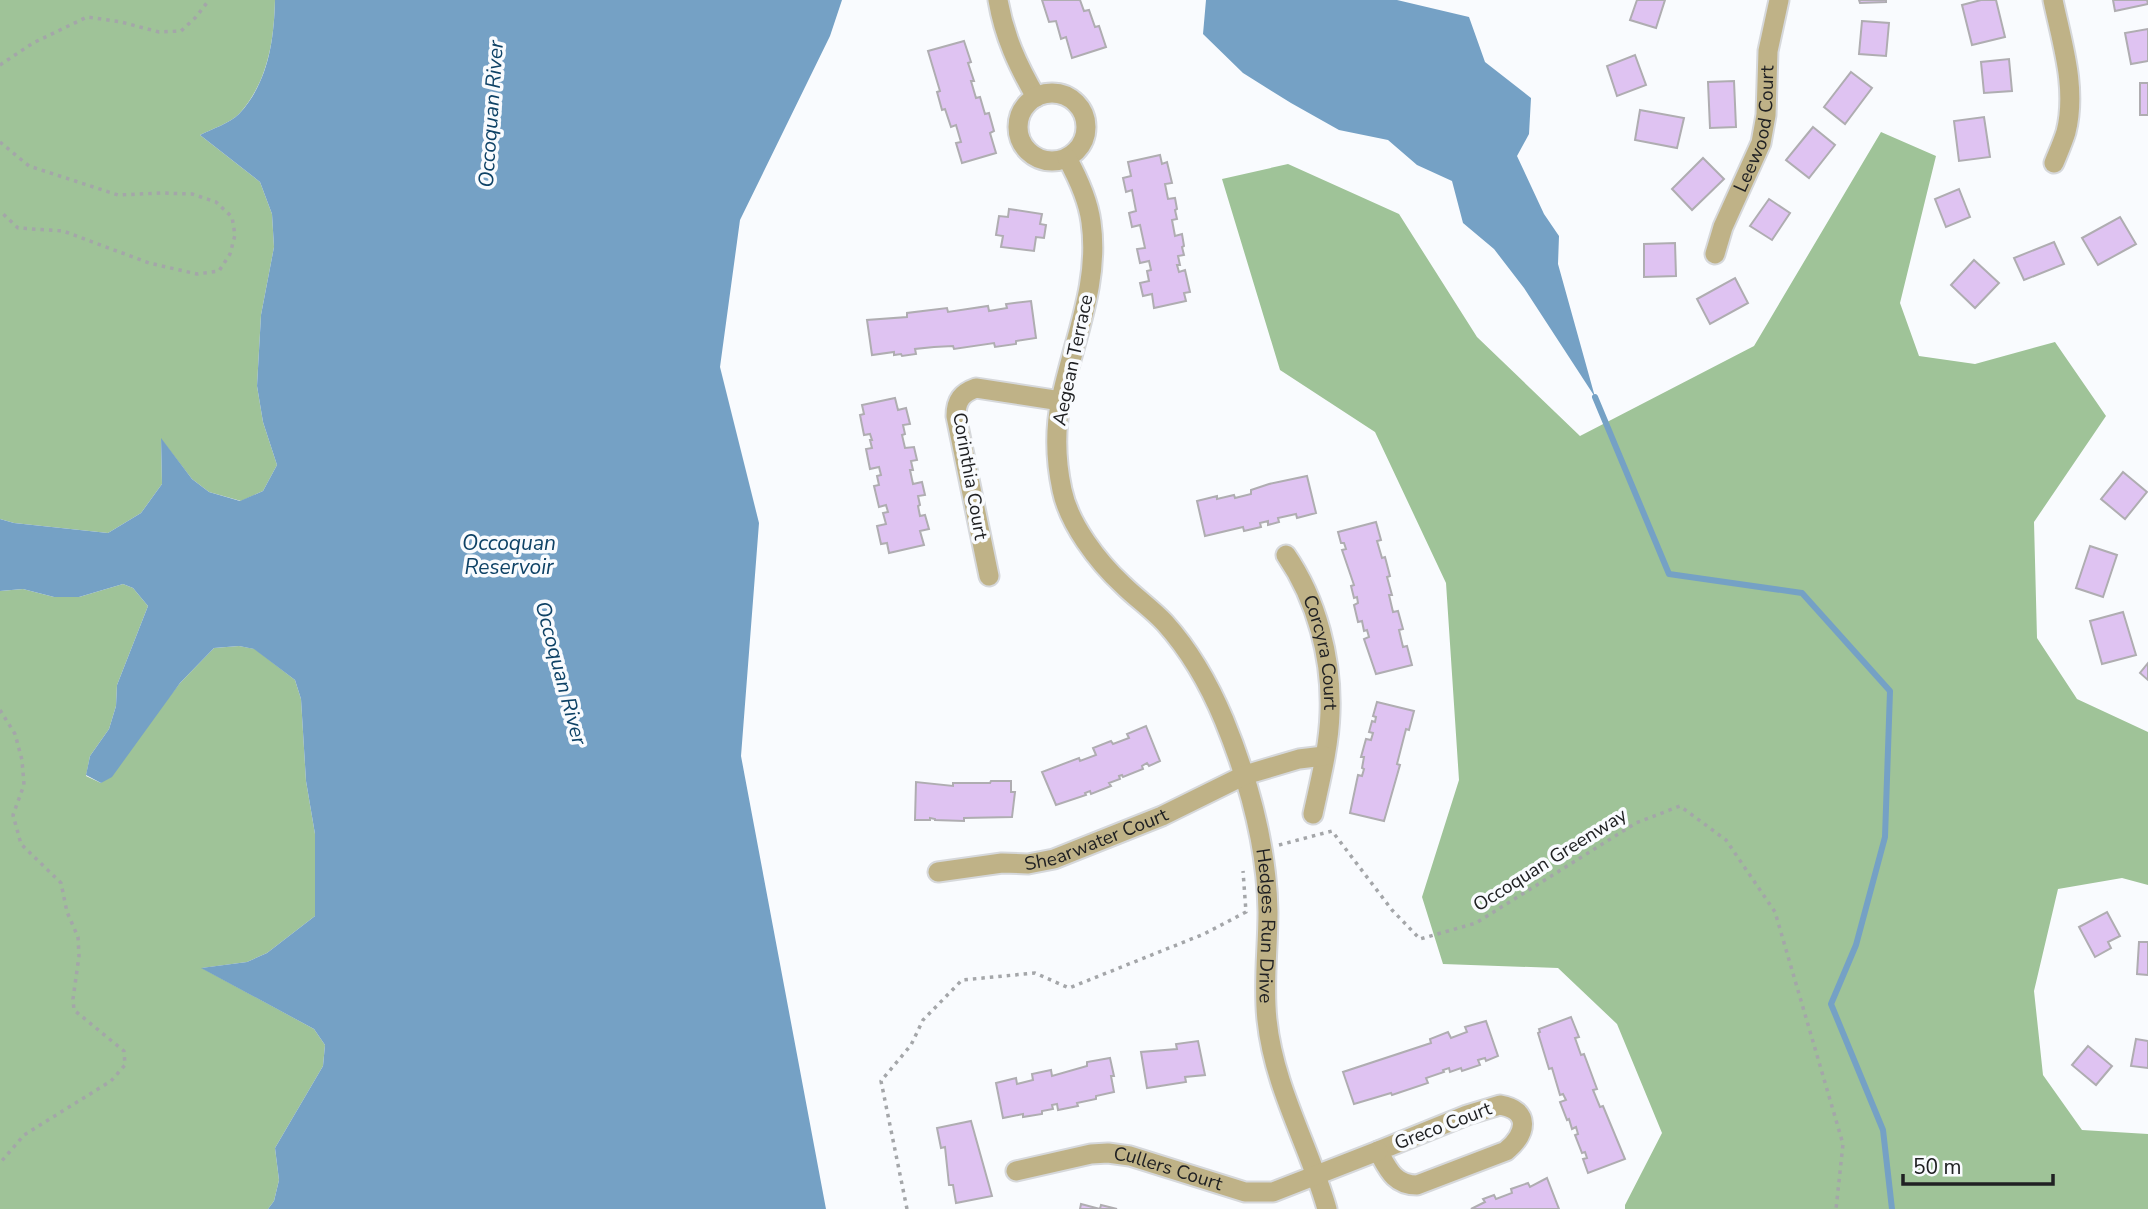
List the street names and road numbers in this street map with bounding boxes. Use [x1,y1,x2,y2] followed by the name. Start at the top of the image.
[1727,65,1781,196] street label: Leewood Court
[1046,292,1100,428] street label: Aegean Terrace
[946,410,994,542] street label: Corinthia Court
[1296,591,1343,710] street label: Corcyra Court
[1022,802,1173,877] street label: Shearwater Court
[1468,802,1632,918] street label: Occoquan Greenway
[1249,846,1281,1003] street label: Hedges Run Drive
[1391,1095,1496,1156] street label: Greco Court
[1112,1141,1226,1197] street label: Cullers Court

